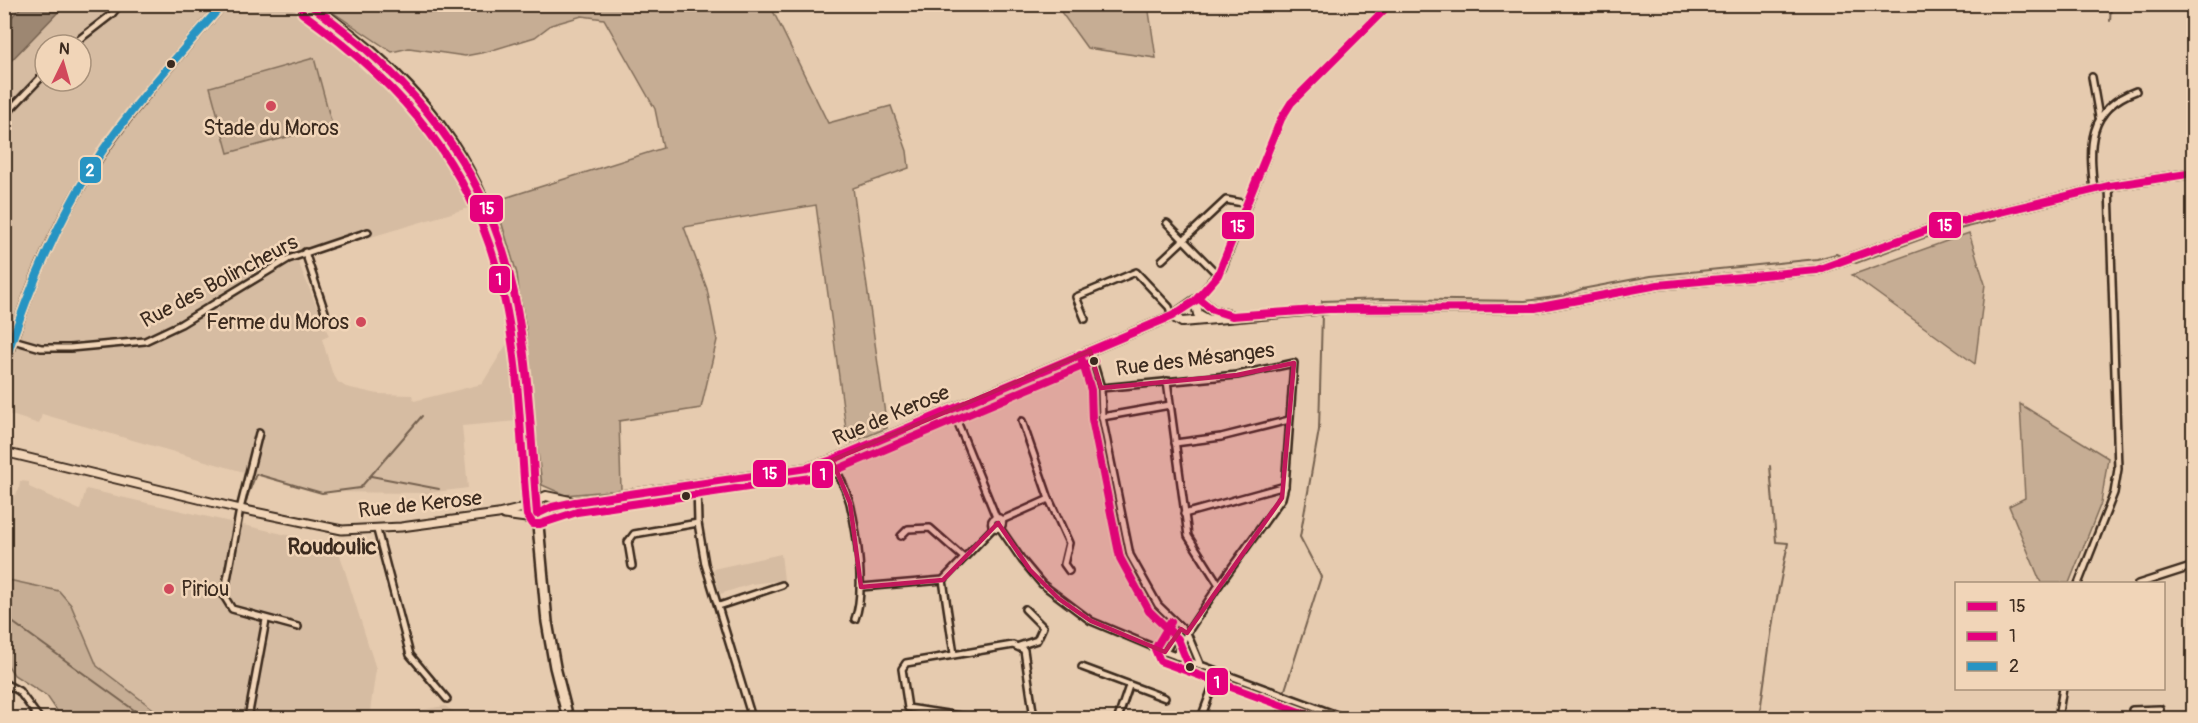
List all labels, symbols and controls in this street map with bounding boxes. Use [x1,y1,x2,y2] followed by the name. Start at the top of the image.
[33,33,93,93] north arrow
[58,39,71,60] text: N
[165,58,177,70] unlabelled marker
[264,99,278,113] marker: Stade du Moros
[203,115,339,142] place label: Stade du Moros
[79,156,102,184] line badge: 2
[86,161,95,181] text: 2
[469,194,504,223] line badge: 15
[480,199,495,219] text: 15
[1221,211,1255,240] line badge: 15
[1928,211,1962,239] line badge: 15
[1938,216,1953,236] text: 15
[1231,217,1246,237] text: 15
[136,228,303,334] street label: Rue des Bolincheurs
[488,265,511,294] line badge: 1
[496,270,502,290] text: 1
[206,309,350,336] place label: Ferme du Moros
[354,315,368,329] marker: Ferme du Moros
[1114,336,1276,383] street label: Rue des Mésanges
[1088,355,1100,367] unlabelled marker
[829,379,954,452] street label: Rue de Kerose
[752,459,787,488] line badge: 15
[811,460,834,489] line badge: 1
[763,464,778,484] text: 15
[820,465,826,485] text: 1
[357,485,484,524] street label: Rue de Kerose
[680,490,692,502] unlabelled marker
[287,533,377,561] district label: Roudoulic
[181,576,229,603] place label: Piriou
[162,582,176,596] marker: Piriou
[1955,582,2165,690] legend
[2009,595,2026,618] text: 15
[2009,625,2016,648] text: 1
[2009,655,2019,678] text: 2
[1184,661,1196,673] unlabelled marker
[1206,667,1229,696] line badge: 1
[1214,673,1220,693] text: 1

